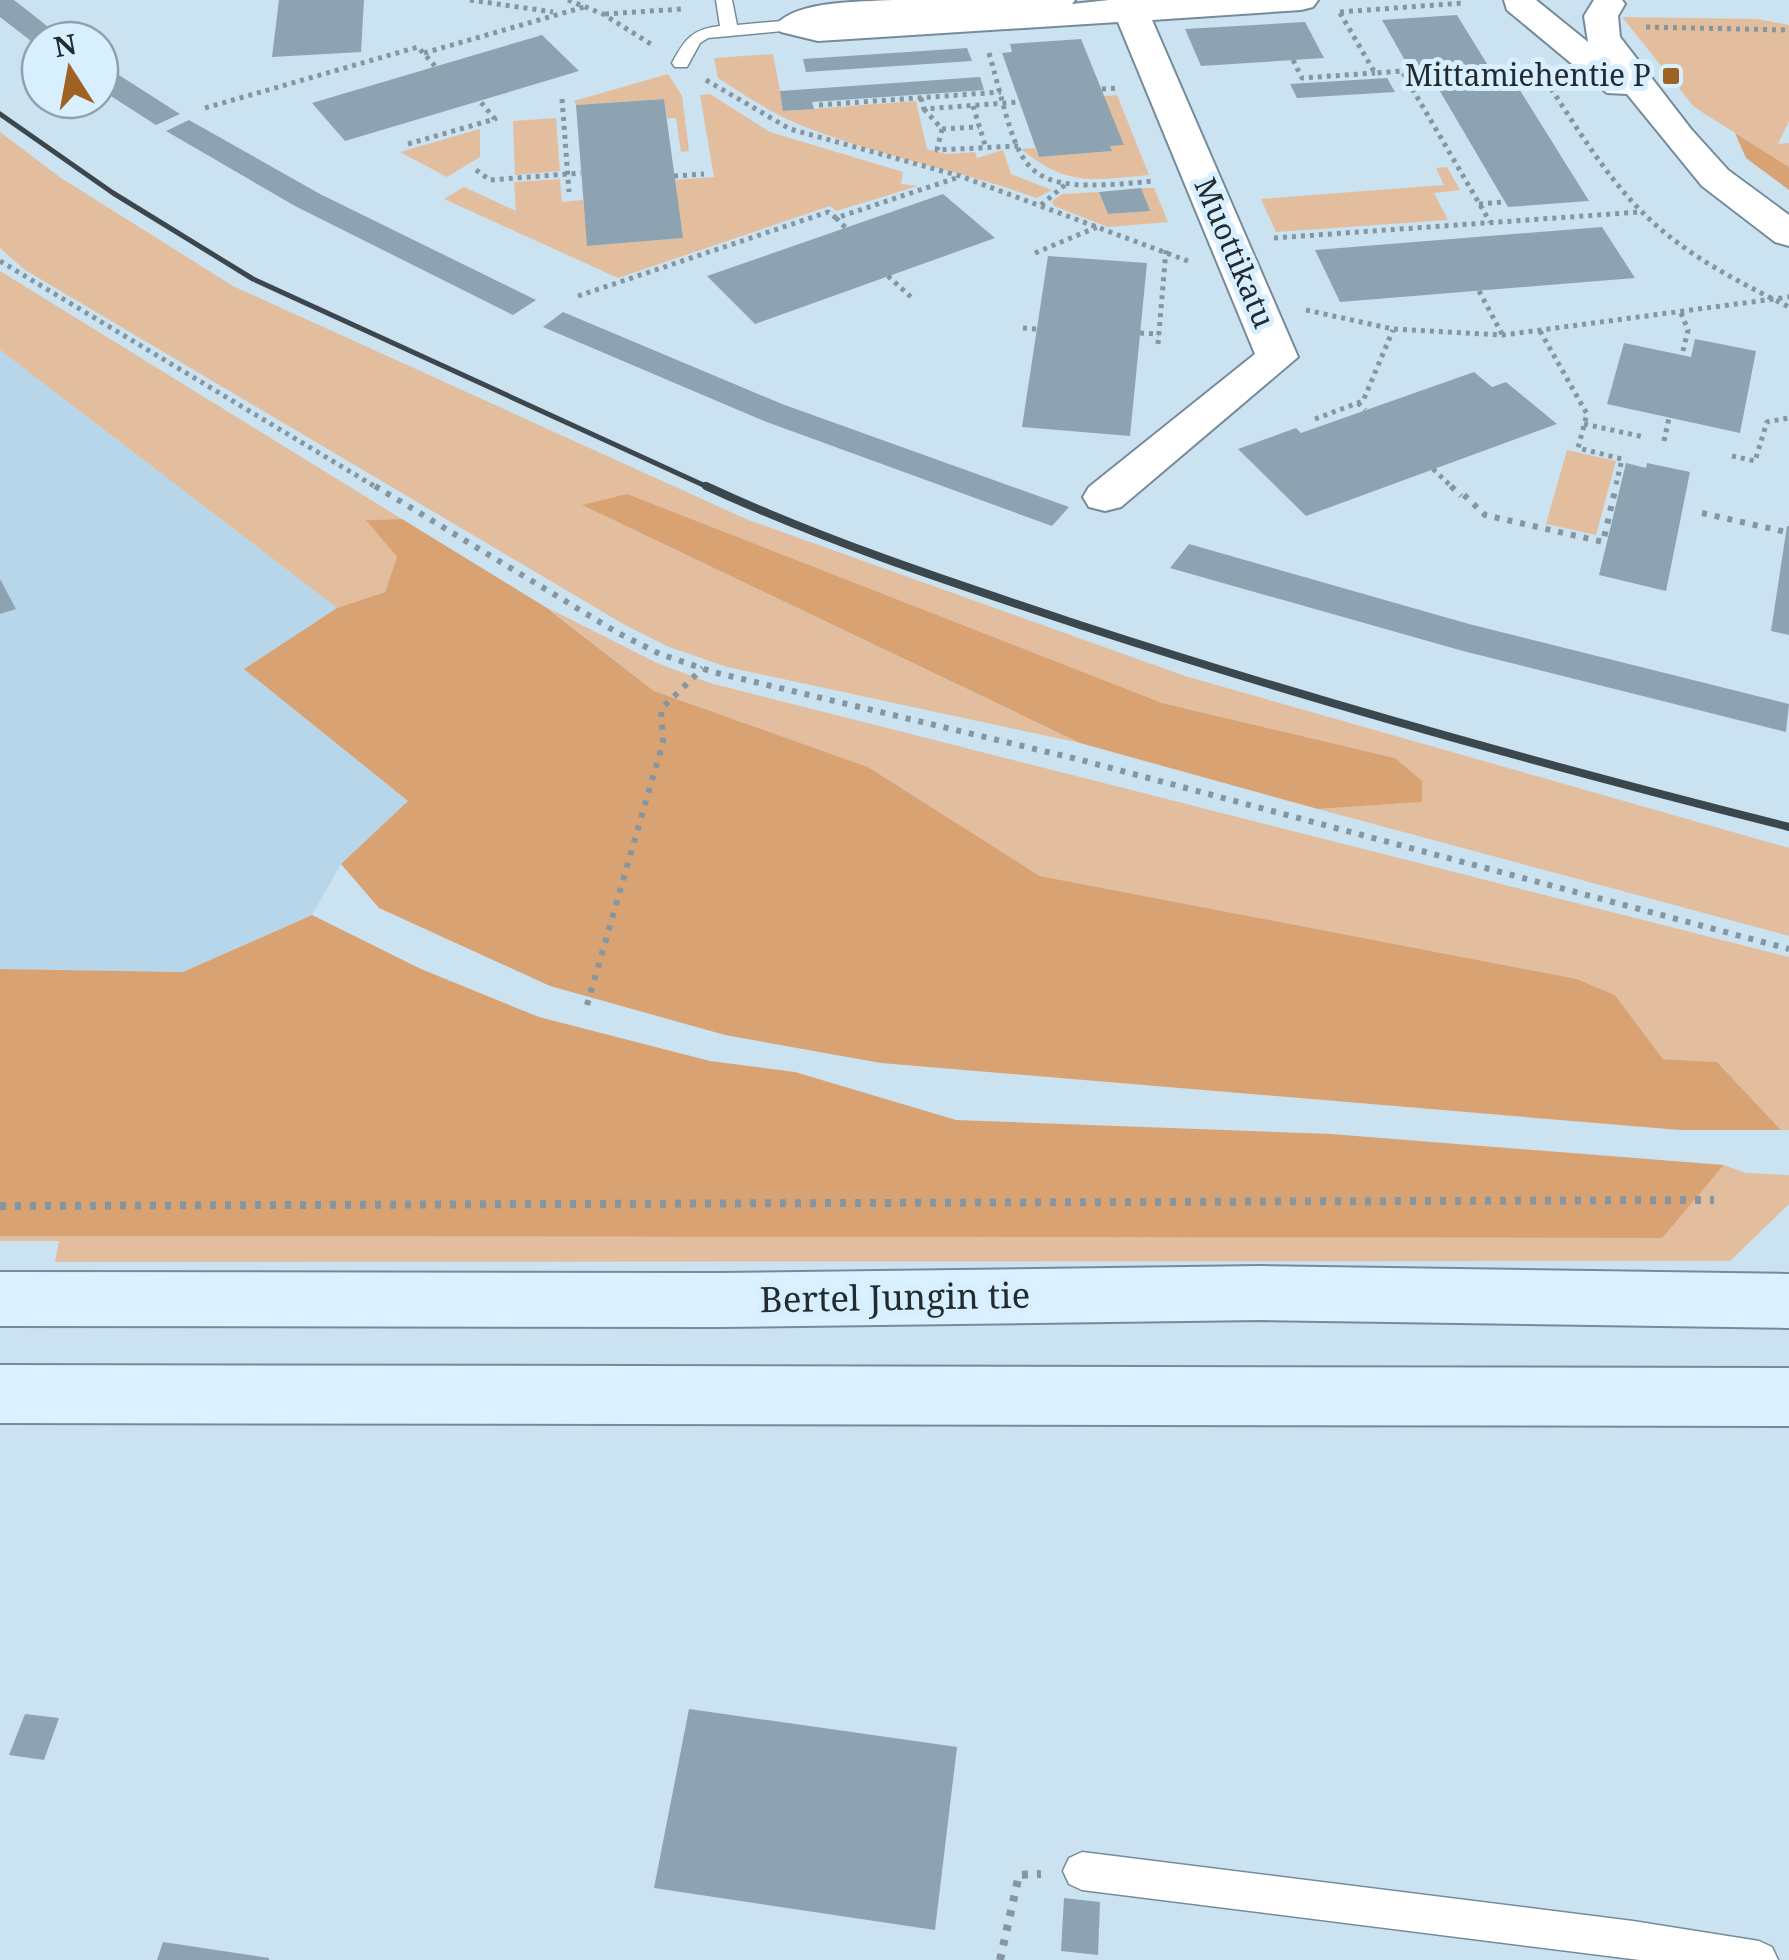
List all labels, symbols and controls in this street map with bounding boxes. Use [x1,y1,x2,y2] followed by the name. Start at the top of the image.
[20,20,120,120] north arrow
[51,24,80,65] text: N
[1405,54,1651,95] place label: Mittamiehentie P
[1660,65,1682,87] marker: Mittamiehentie P
[1185,171,1285,334] street label: Muottikatu
[759,1271,1031,1322] street label: Bertel Jungin tie

